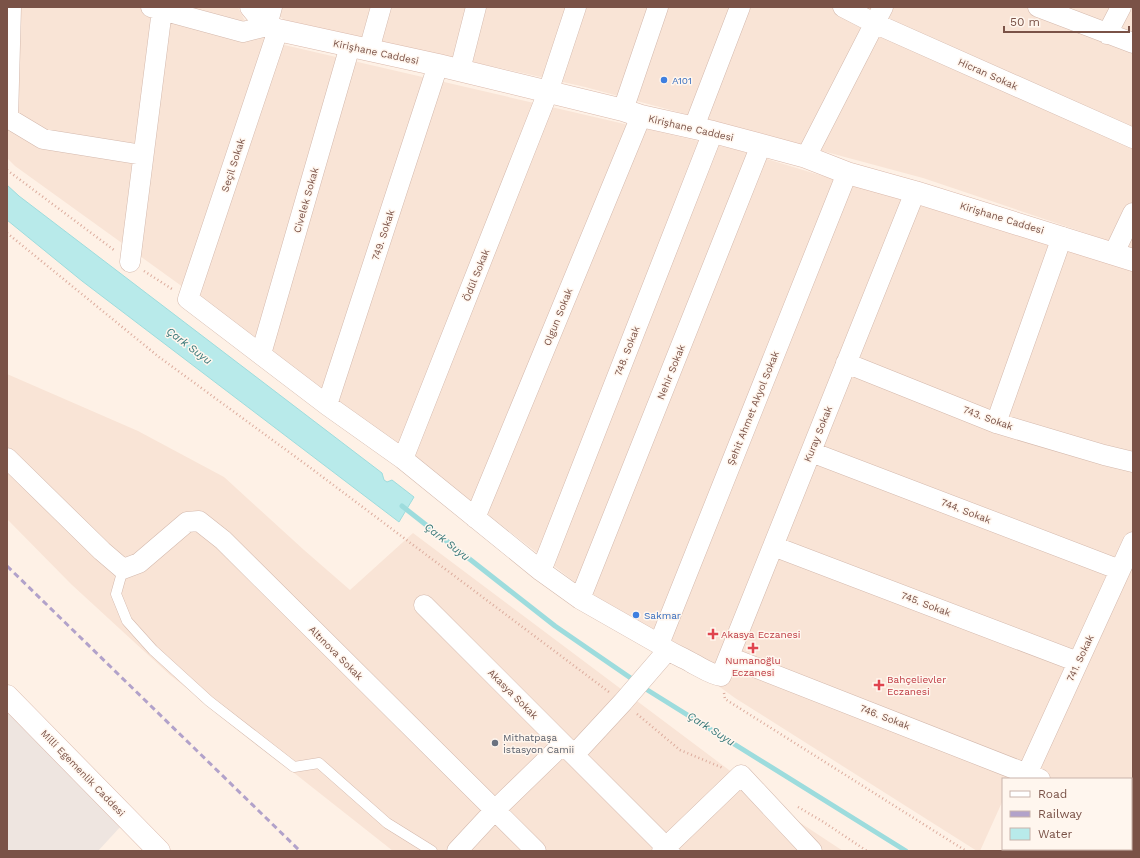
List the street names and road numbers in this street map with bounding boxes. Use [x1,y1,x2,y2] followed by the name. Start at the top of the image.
[332,38,420,66] street label: Kirişhane Caddesi
[956,56,1020,92] street label: Hicran Sokak
[647,113,735,143] street label: Kirişhane Caddesi
[219,136,247,193] street label: Seçil Sokak
[291,166,321,234] street label: Civelek Sokak
[959,200,1045,236] street label: Kirişhane Caddesi
[370,208,396,262] street label: 749. Sokak
[461,247,492,303] street label: Ödül Sokak
[541,286,575,347] street label: Olgun Sokak
[612,324,642,378] street label: 748. Sokak
[655,343,687,401] street label: Nehir Sokak
[725,349,781,467] street label: Şehit Ahmet Akyol Sokak
[802,404,834,464] street label: Kuray Sokak
[962,404,1015,432] street label: 743. Sokak
[940,496,993,526] street label: 744. Sokak
[900,590,953,619] street label: 745. Sokak
[307,624,365,682] street label: Altınova Sokak
[1064,633,1096,683] street label: 741. Sokak
[486,667,540,721] street label: Akasya Sokak
[859,702,912,732] street label: 746. Sokak
[39,728,127,818] street label: Milli Egemenlik Caddesi

